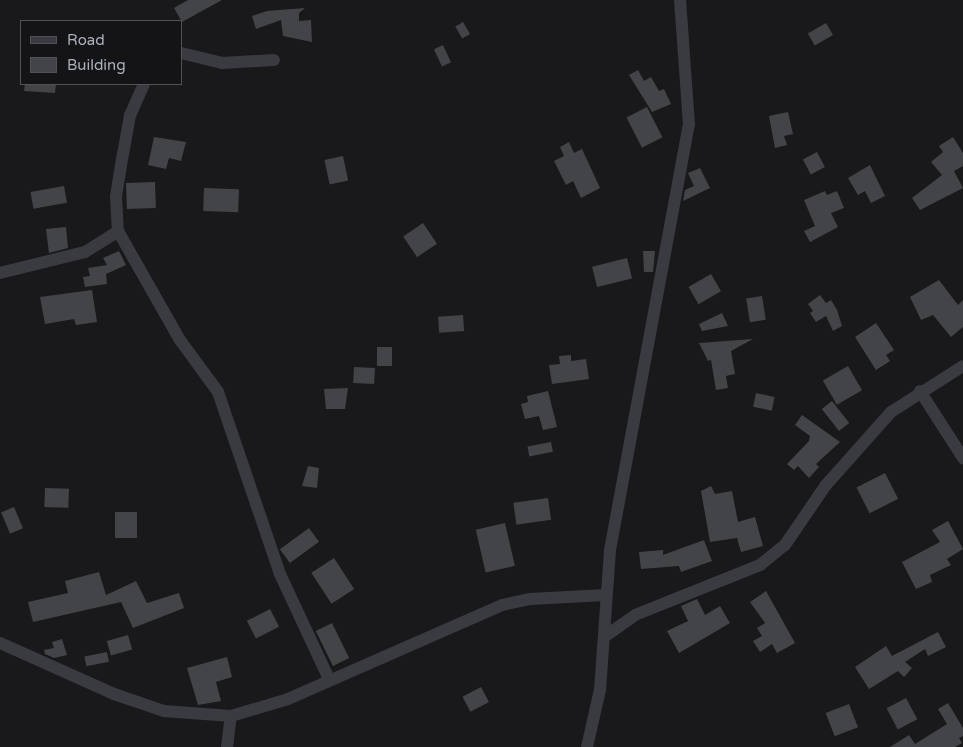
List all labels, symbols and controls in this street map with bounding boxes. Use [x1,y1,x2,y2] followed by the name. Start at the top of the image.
[20,20,182,85] legend
[67,31,105,49] text: Road
[67,56,126,74] text: Building

